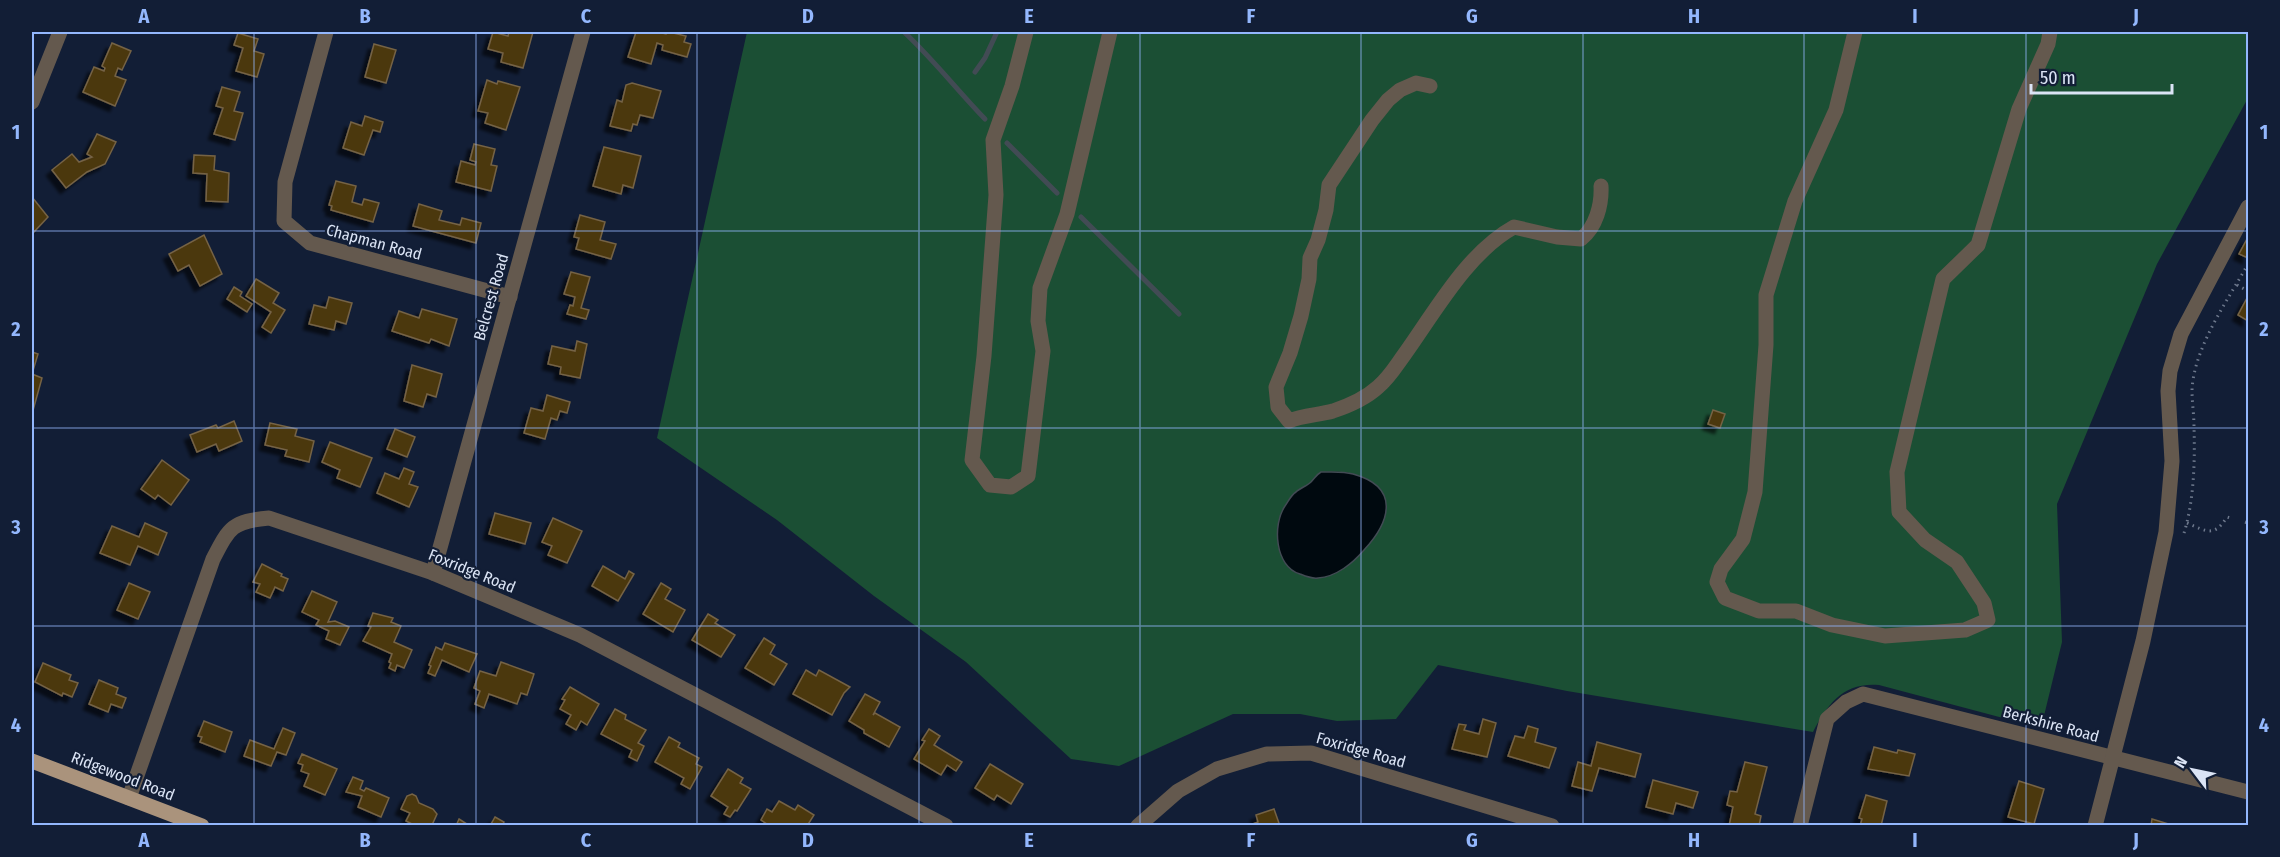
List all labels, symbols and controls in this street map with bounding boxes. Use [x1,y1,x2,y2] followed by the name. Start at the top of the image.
[138,4,151,28] text: A
[359,4,371,28] text: B
[581,4,592,28] text: C
[802,4,814,28] text: D
[1024,4,1034,28] text: E
[1247,4,1256,28] text: F
[1466,4,1478,28] text: G
[1688,4,1700,28] text: H
[1912,4,1918,28] text: I
[2132,4,2139,28] text: J
[2031,57,2172,95] scale bar
[2040,67,2076,89] text: 50 m
[12,120,20,144] text: 1
[2260,120,2268,144] text: 1
[324,220,424,264] street label: Chapman Road
[470,251,512,343] street label: Belcrest Road
[10,317,21,341] text: 2
[2258,317,2269,341] text: 2
[10,515,21,539] text: 3
[2258,515,2269,539] text: 3
[426,545,518,597] street label: Foxridge Road
[2001,702,2101,746] street label: Berkshire Road
[11,713,21,737] text: 4
[2259,713,2269,737] text: 4
[1314,728,1408,772] street label: Foxridge Road
[2163,740,2223,800] north arrow
[69,748,177,804] street label: Ridgewood Road
[2170,753,2191,771] text: N
[138,828,151,852] text: A
[359,828,371,852] text: B
[581,828,592,852] text: C
[802,828,814,852] text: D
[1024,828,1034,852] text: E
[1247,828,1256,852] text: F
[1466,828,1478,852] text: G
[1688,828,1700,852] text: H
[1912,828,1918,852] text: I
[2132,828,2139,852] text: J

